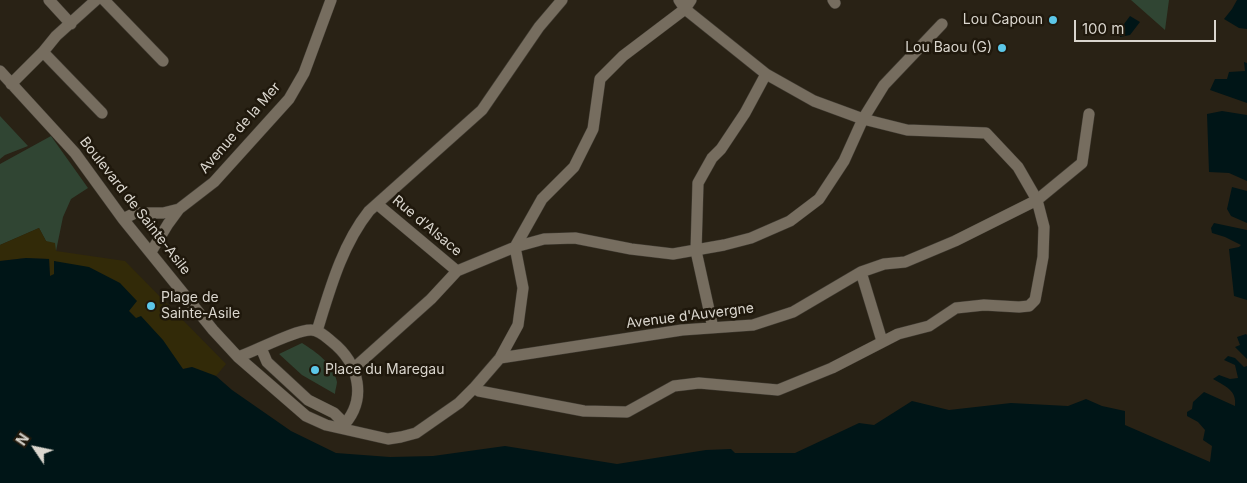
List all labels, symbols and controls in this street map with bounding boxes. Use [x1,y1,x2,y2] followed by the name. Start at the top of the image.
[1077,10,1220,42] scale bar
[963,12,1043,28] place label: Lou Capoun
[1047,14,1059,26] marker: Lou Capoun
[1082,19,1124,38] text: 100 m
[905,40,992,56] place label: Lou Baou (G)
[996,42,1008,54] marker: Lou Baou (G)
[196,79,284,177] street label: Avenue de la Mer
[76,134,194,278] street label: Boulevard de Sainte-Asile
[389,192,465,260] street label: Rue d'Alsace
[161,290,240,322] place label: Plage de Sainte-Asile
[145,300,157,312] marker: Plage de Sainte-Asile
[625,300,755,332] street label: Avenue d'Auvergne
[325,362,445,378] place label: Place du Maregau
[309,364,321,376] marker: Place du Maregau
[10,423,60,473] north arrow
[12,430,32,449] text: N

